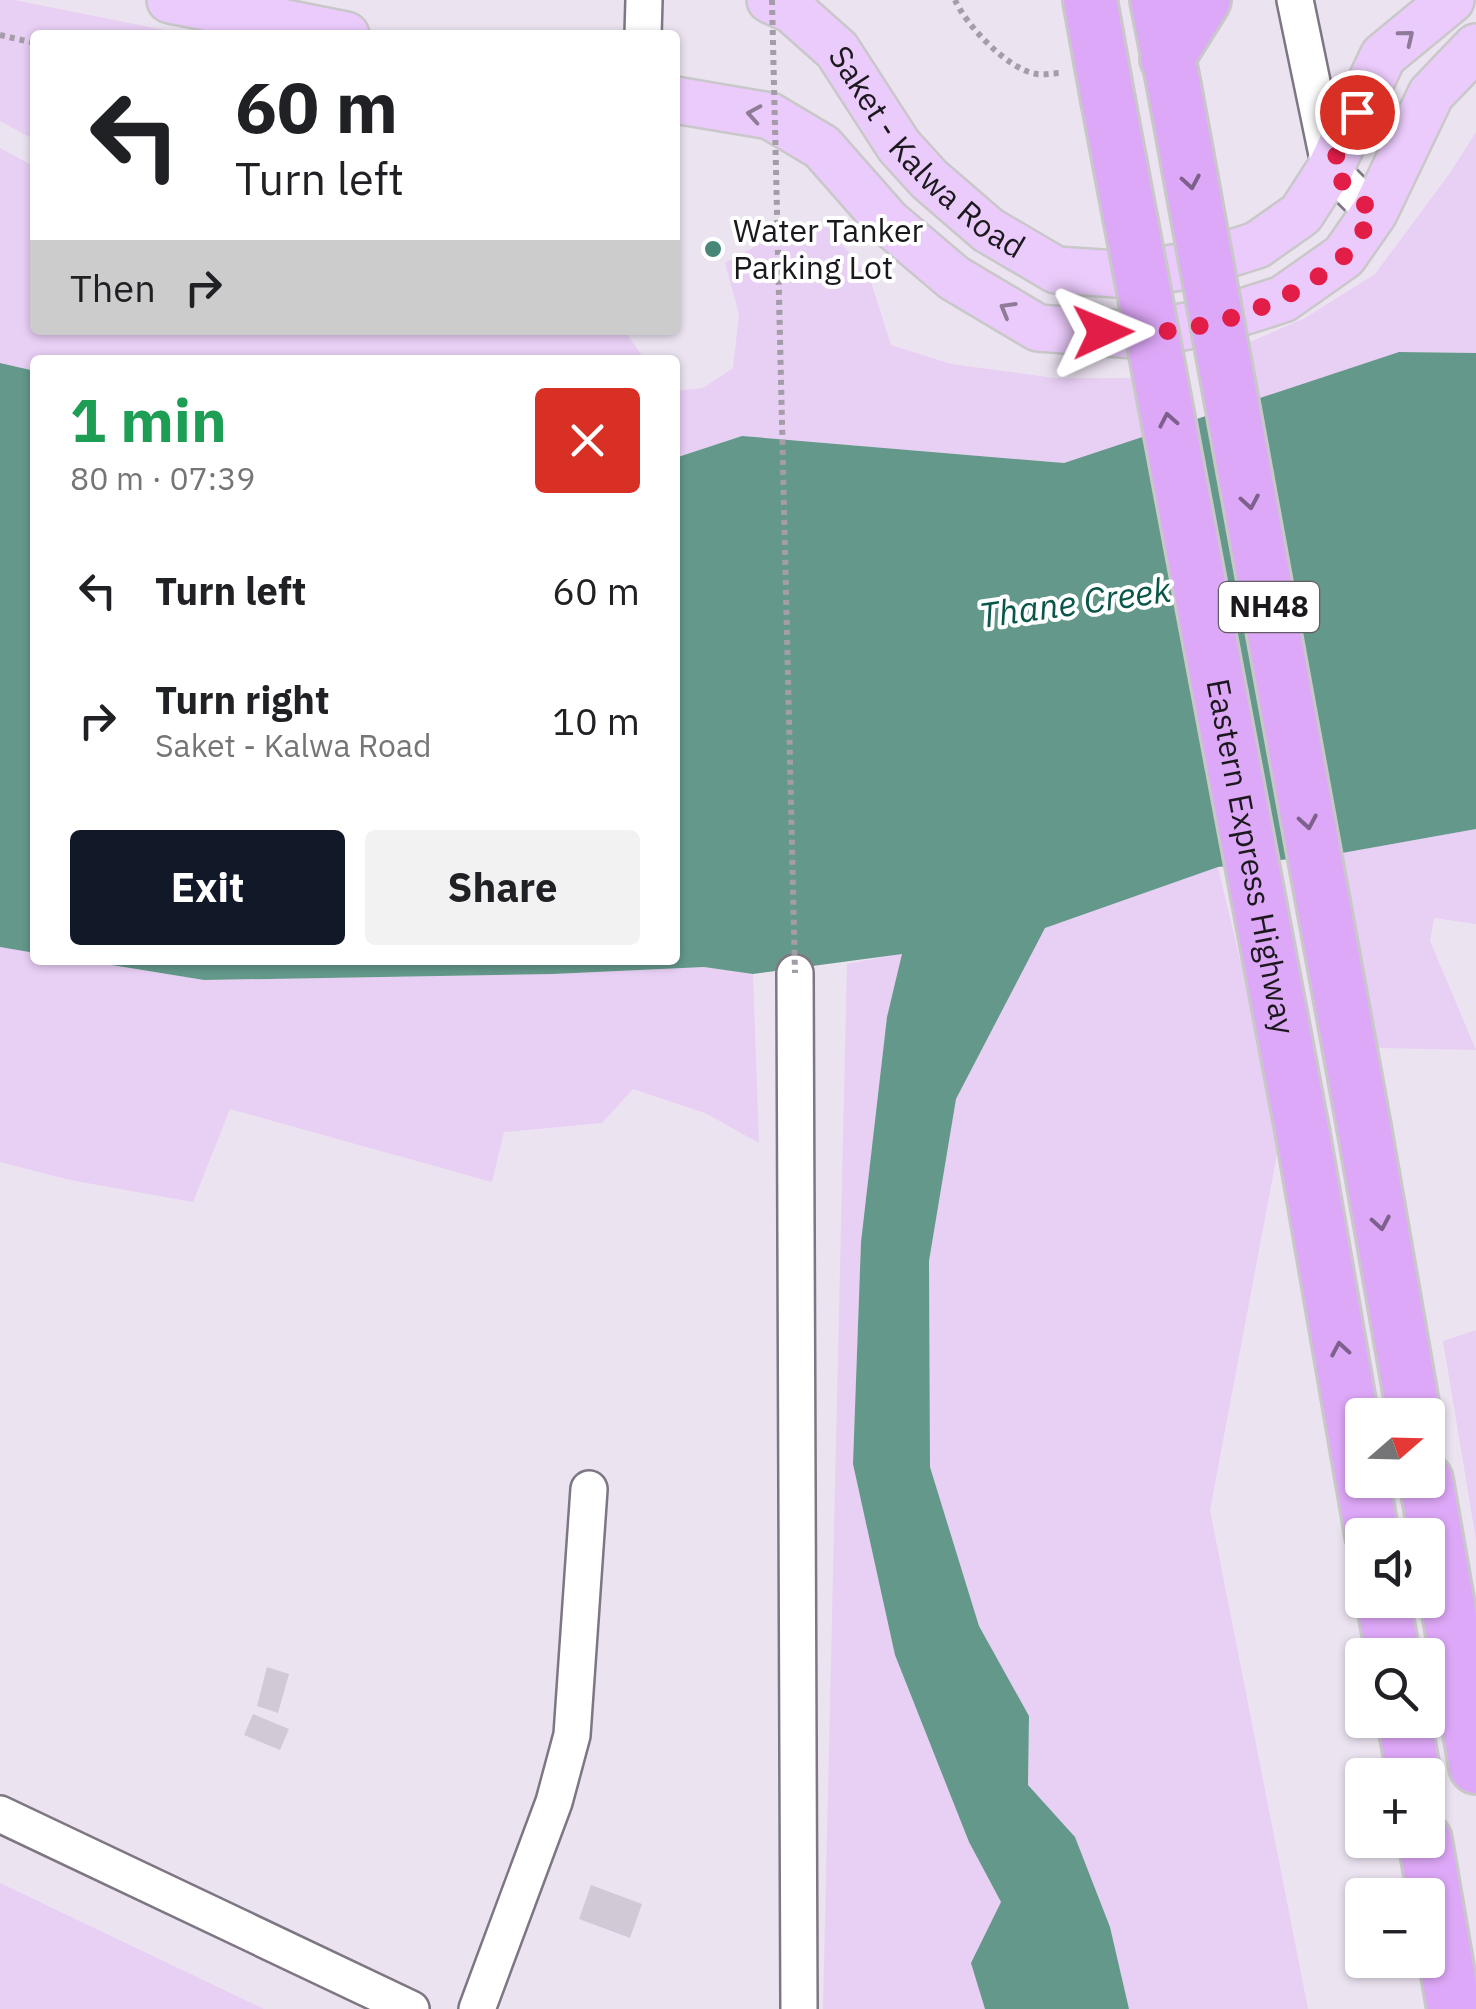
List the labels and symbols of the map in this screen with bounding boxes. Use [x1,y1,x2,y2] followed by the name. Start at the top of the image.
[1395,30,1413,48] one-way arrow
[820,37,1033,267] street label: Saket - Kalwa Road
[1315,70,1400,155] pin
[746,104,762,125] one-way arrow
[1180,174,1201,190] one-way arrow
[733,209,923,288] place label: Water Tanker Parking Lot
[702,238,724,260] marker: Water Tanker Parking Lot
[1051,280,1155,384] position arrow
[1000,302,1018,321] one-way arrow
[1158,412,1179,428] one-way arrow
[1238,493,1259,510] one-way arrow
[976,566,1175,638] water label: Thane Creek
[1219,582,1319,632] road number: NH48
[1197,675,1306,1038] street label: Eastern Express Highway
[1297,813,1318,830] one-way arrow
[1370,1215,1391,1231] one-way arrow
[1330,1341,1351,1358] one-way arrow
[1345,1398,1445,1498] north arrow

